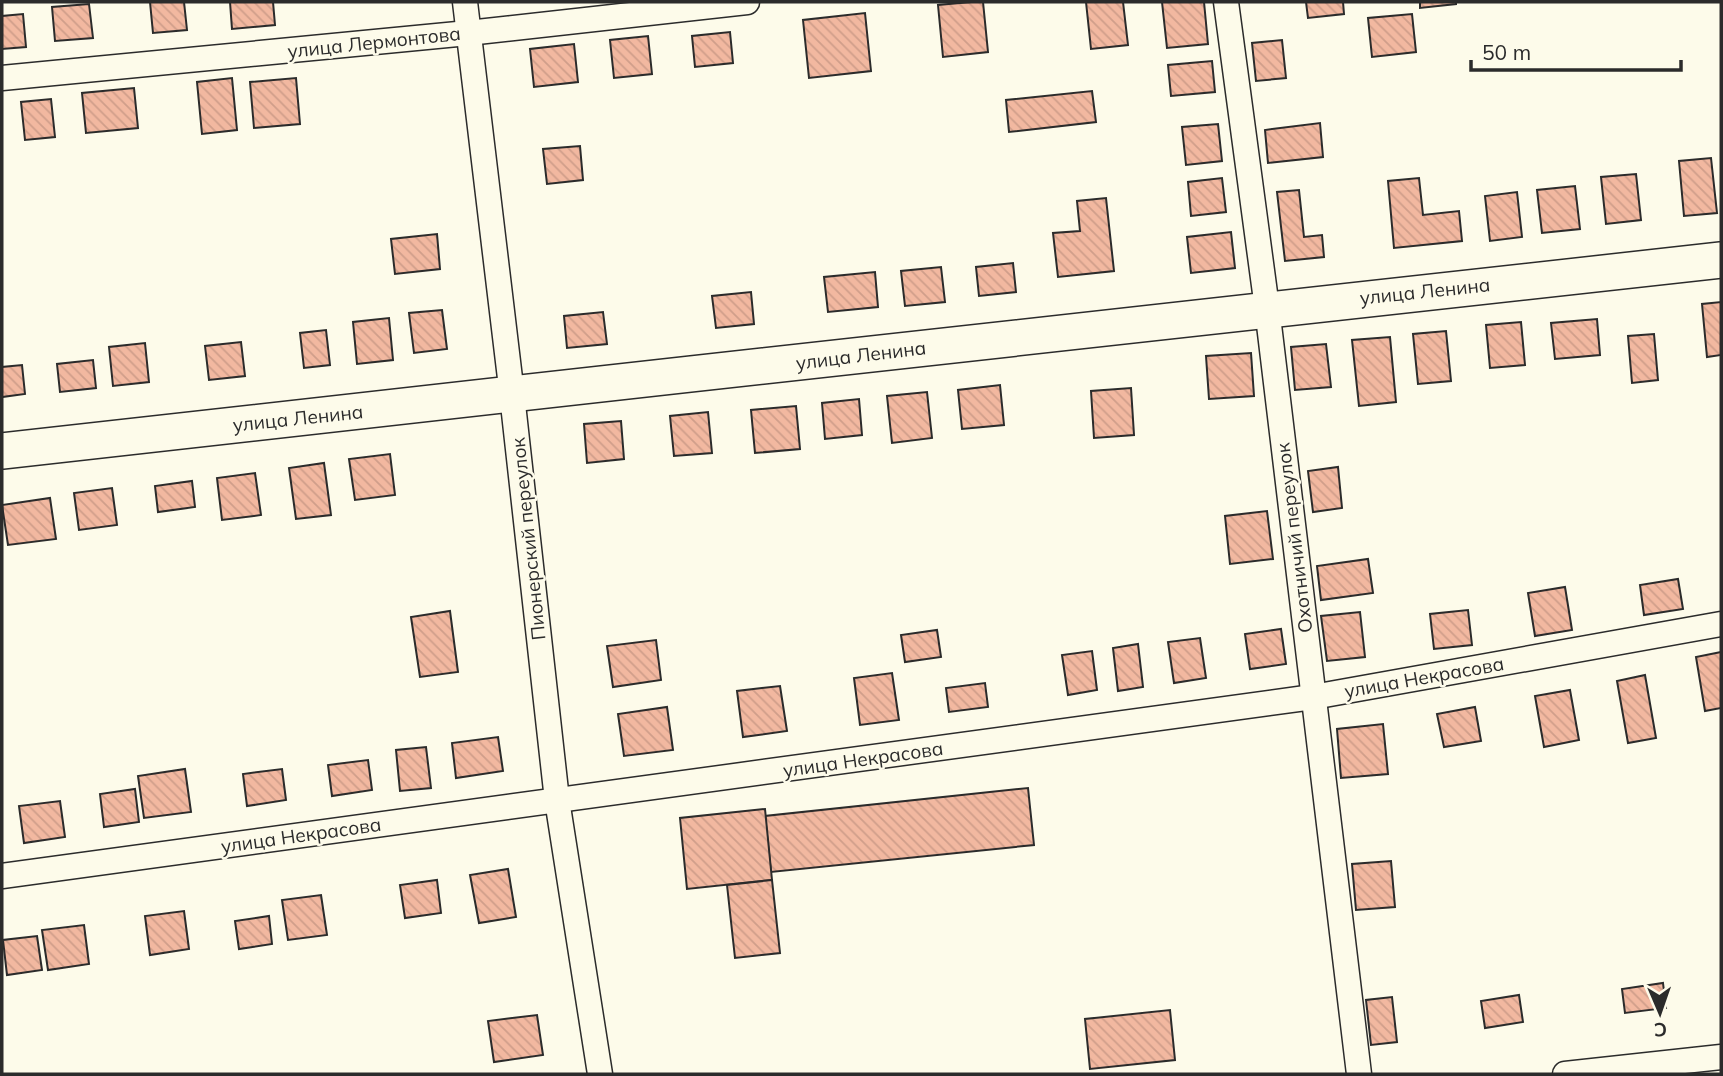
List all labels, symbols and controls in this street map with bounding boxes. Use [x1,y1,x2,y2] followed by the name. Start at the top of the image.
[286,21,462,63] street label: улица Лермонтова
[1471,28,1681,72] scale bar
[1482,39,1531,65] text: 50 m
[1359,272,1491,310] street label: улица Ленина
[795,335,927,375] street label: улица Ленина
[232,399,364,437] street label: улица Ленина
[505,436,551,642] street label: Пионерский переулок
[1270,441,1318,634] street label: Охотничий переулок
[1342,651,1506,703] street label: улица Некрасова
[781,736,945,782] street label: улица Некрасова
[219,812,383,858] street label: улица Некрасова
[1625,978,1695,1048] north arrow
[1654,1018,1668,1042] text: С

